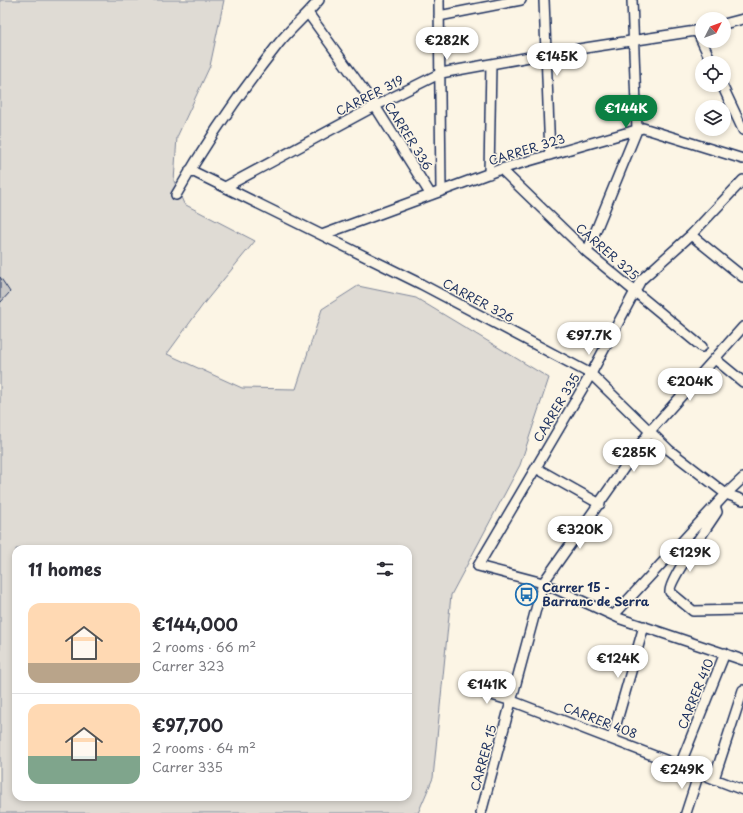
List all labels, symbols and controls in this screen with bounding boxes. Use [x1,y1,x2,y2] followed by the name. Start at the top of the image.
[695,12,731,48] north arrow
[695,12,731,136] map controls
[419,27,475,61] pin: €282K
[425,30,469,49] text: €282K
[529,43,585,77] pin: €145K
[536,46,578,65] text: €145K
[695,56,731,92] button: locate
[333,70,407,120] street label: CARRER 319
[598,95,654,129] pin: €144K
[381,98,437,173] street label: CARRER 336
[604,98,648,117] text: €144K
[695,100,731,136] button: layers
[486,129,567,169] street label: CARRER 323
[572,219,643,284] street label: CARRER 325
[440,274,517,326] street label: CARRER 326
[556,322,622,356] pin: €97.7K
[566,325,612,344] text: €97.7K
[662,368,718,402] pin: €204K
[529,370,584,445] street label: CARRER 335
[667,371,713,390] text: €204K
[606,439,662,473] pin: €285K
[612,442,656,461] text: €285K
[552,516,608,550] pin: €320K
[557,519,603,538] text: €320K
[662,539,718,573] pin: €129K
[669,542,711,561] text: €129K
[28,556,102,582] text: 11 homes
[374,558,396,580] icon: filters
[542,578,650,610] place label: Carrer 15 - Barranc de Serra
[514,582,540,608] bus stop icon: Carrer 15 - Barranc de Serra
[152,611,238,637] text: €144,000
[60,619,108,667] icon: home
[152,637,256,656] text: 2 rooms · 66 m²
[590,645,646,679] pin: €124K
[596,648,640,667] text: €124K
[673,655,718,732] street label: CARRER 410
[152,656,224,675] text: Carrer 323
[459,671,515,705] pin: €141K
[467,674,507,693] text: €141K
[561,698,640,742] street label: CARRER 408
[152,712,223,738] text: €97,700
[60,720,108,768] icon: home
[465,722,501,793] street label: CARRER 15
[152,738,256,757] text: 2 rooms · 64 m²
[654,756,710,790] pin: €249K
[152,757,223,776] text: Carrer 335
[660,759,704,778] text: €249K

